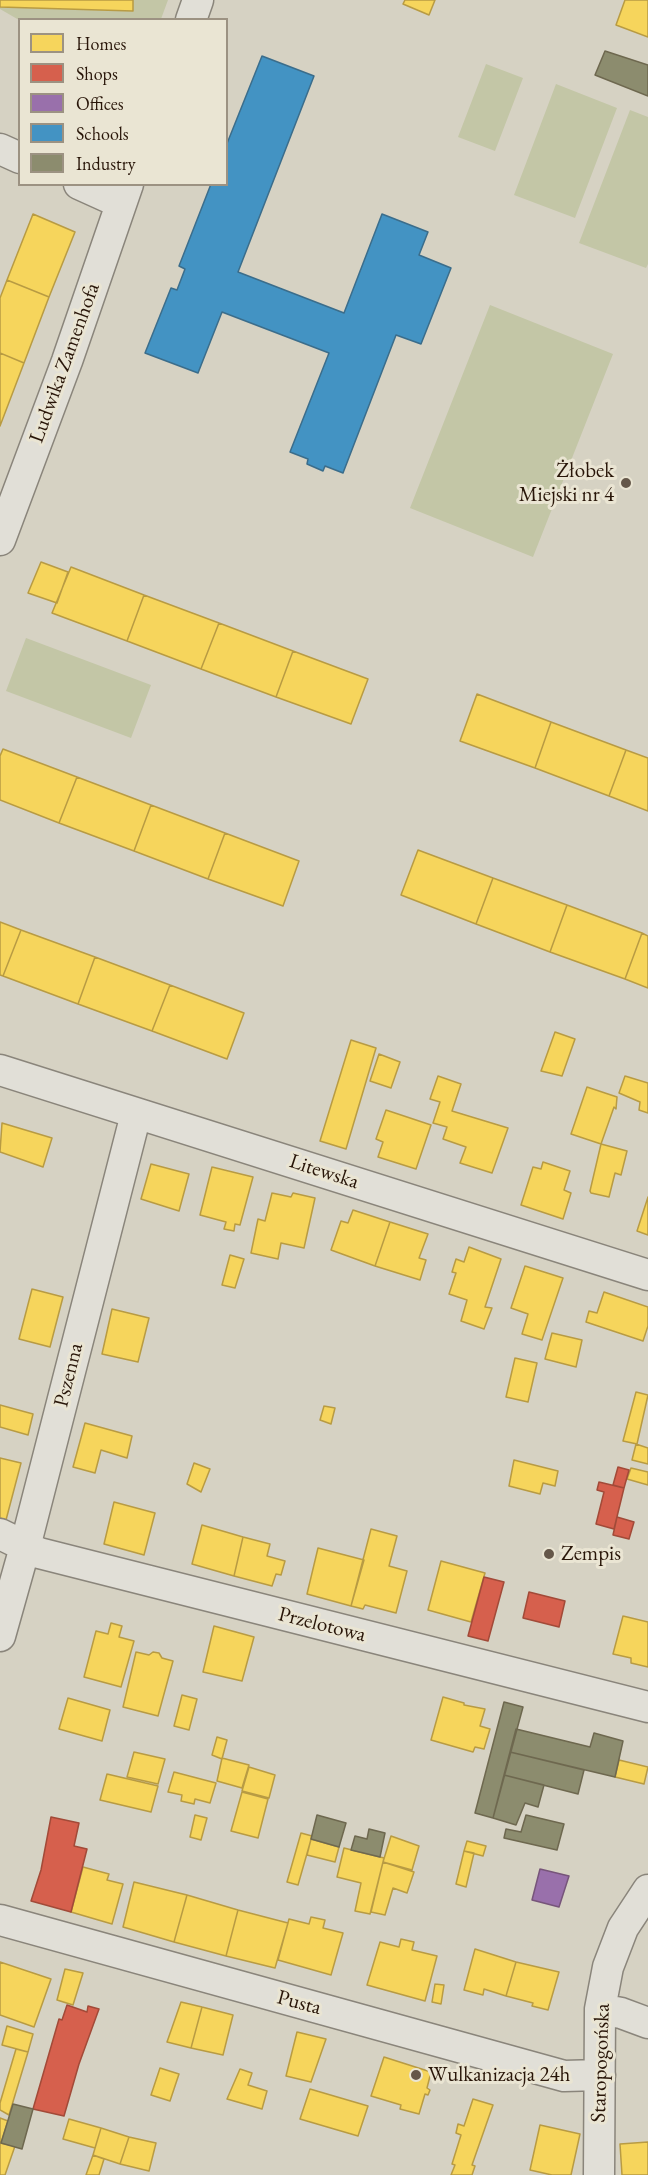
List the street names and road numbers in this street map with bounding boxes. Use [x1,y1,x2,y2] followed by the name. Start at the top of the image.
[24,280,106,446] street label: Ludwika Zamenhofa
[286,1149,362,1195] street label: Litewska
[49,1340,89,1410] street label: Pszenna
[276,1602,368,1648] street label: Przelotowa
[274,1985,324,2021] street label: Pusta
[586,2003,616,2123] street label: Staropogońska

